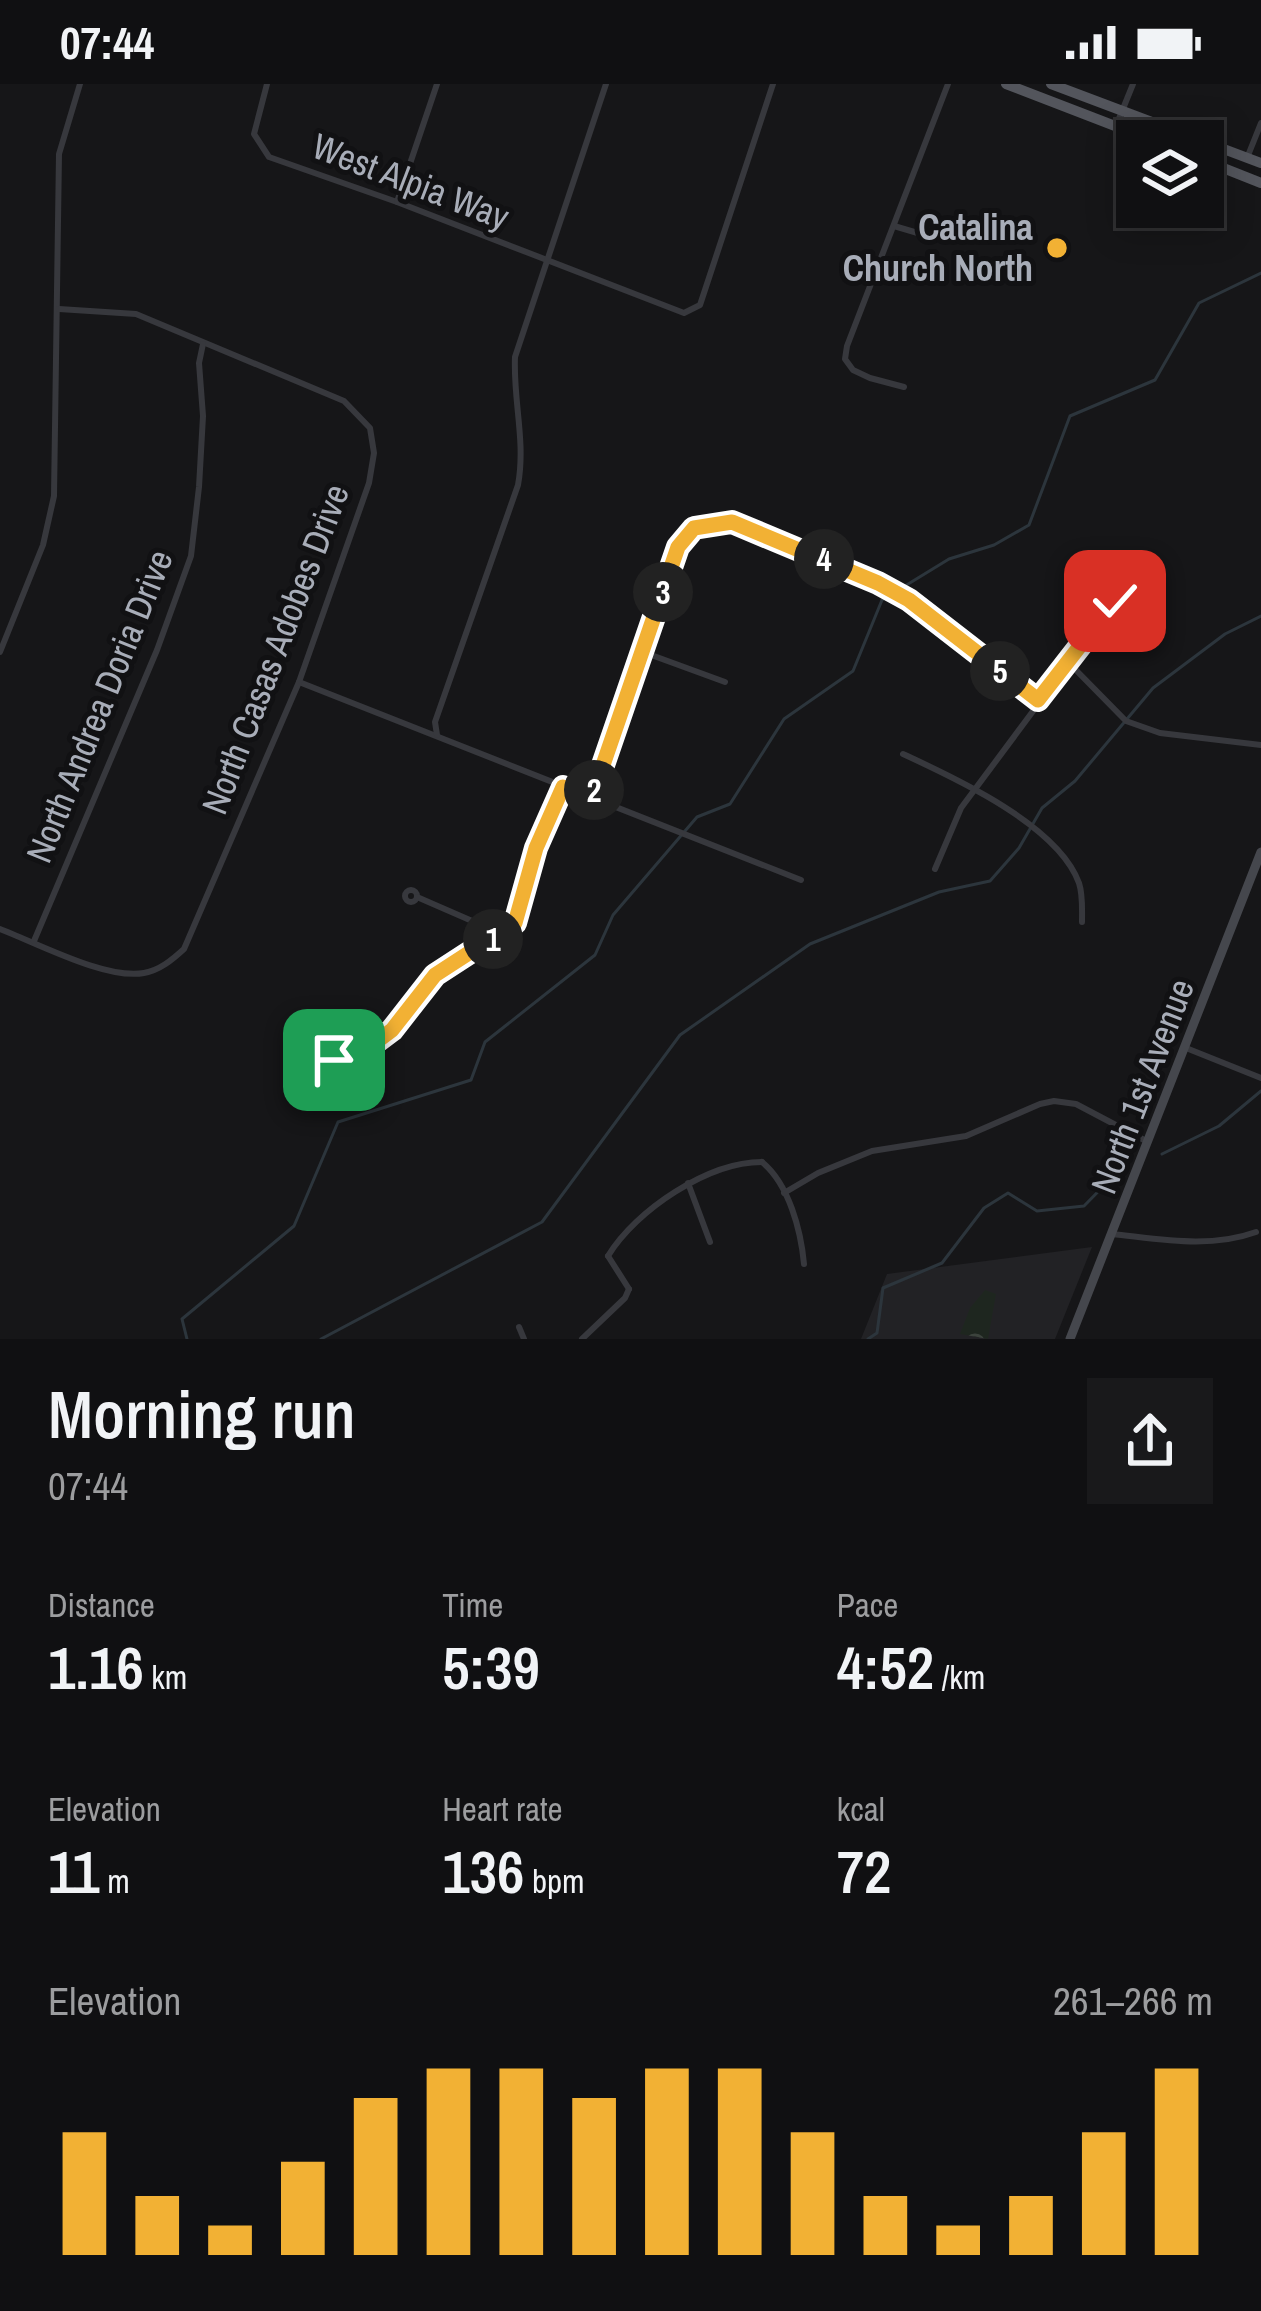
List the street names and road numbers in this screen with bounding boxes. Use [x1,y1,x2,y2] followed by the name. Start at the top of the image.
[306,122,516,241] street label: West Alpia Way
[190,477,360,821] street label: North Casas Adobes Drive
[14,543,184,869] street label: North Andrea Doria Drive
[1079,972,1205,1200] street label: North 1st Avenue

